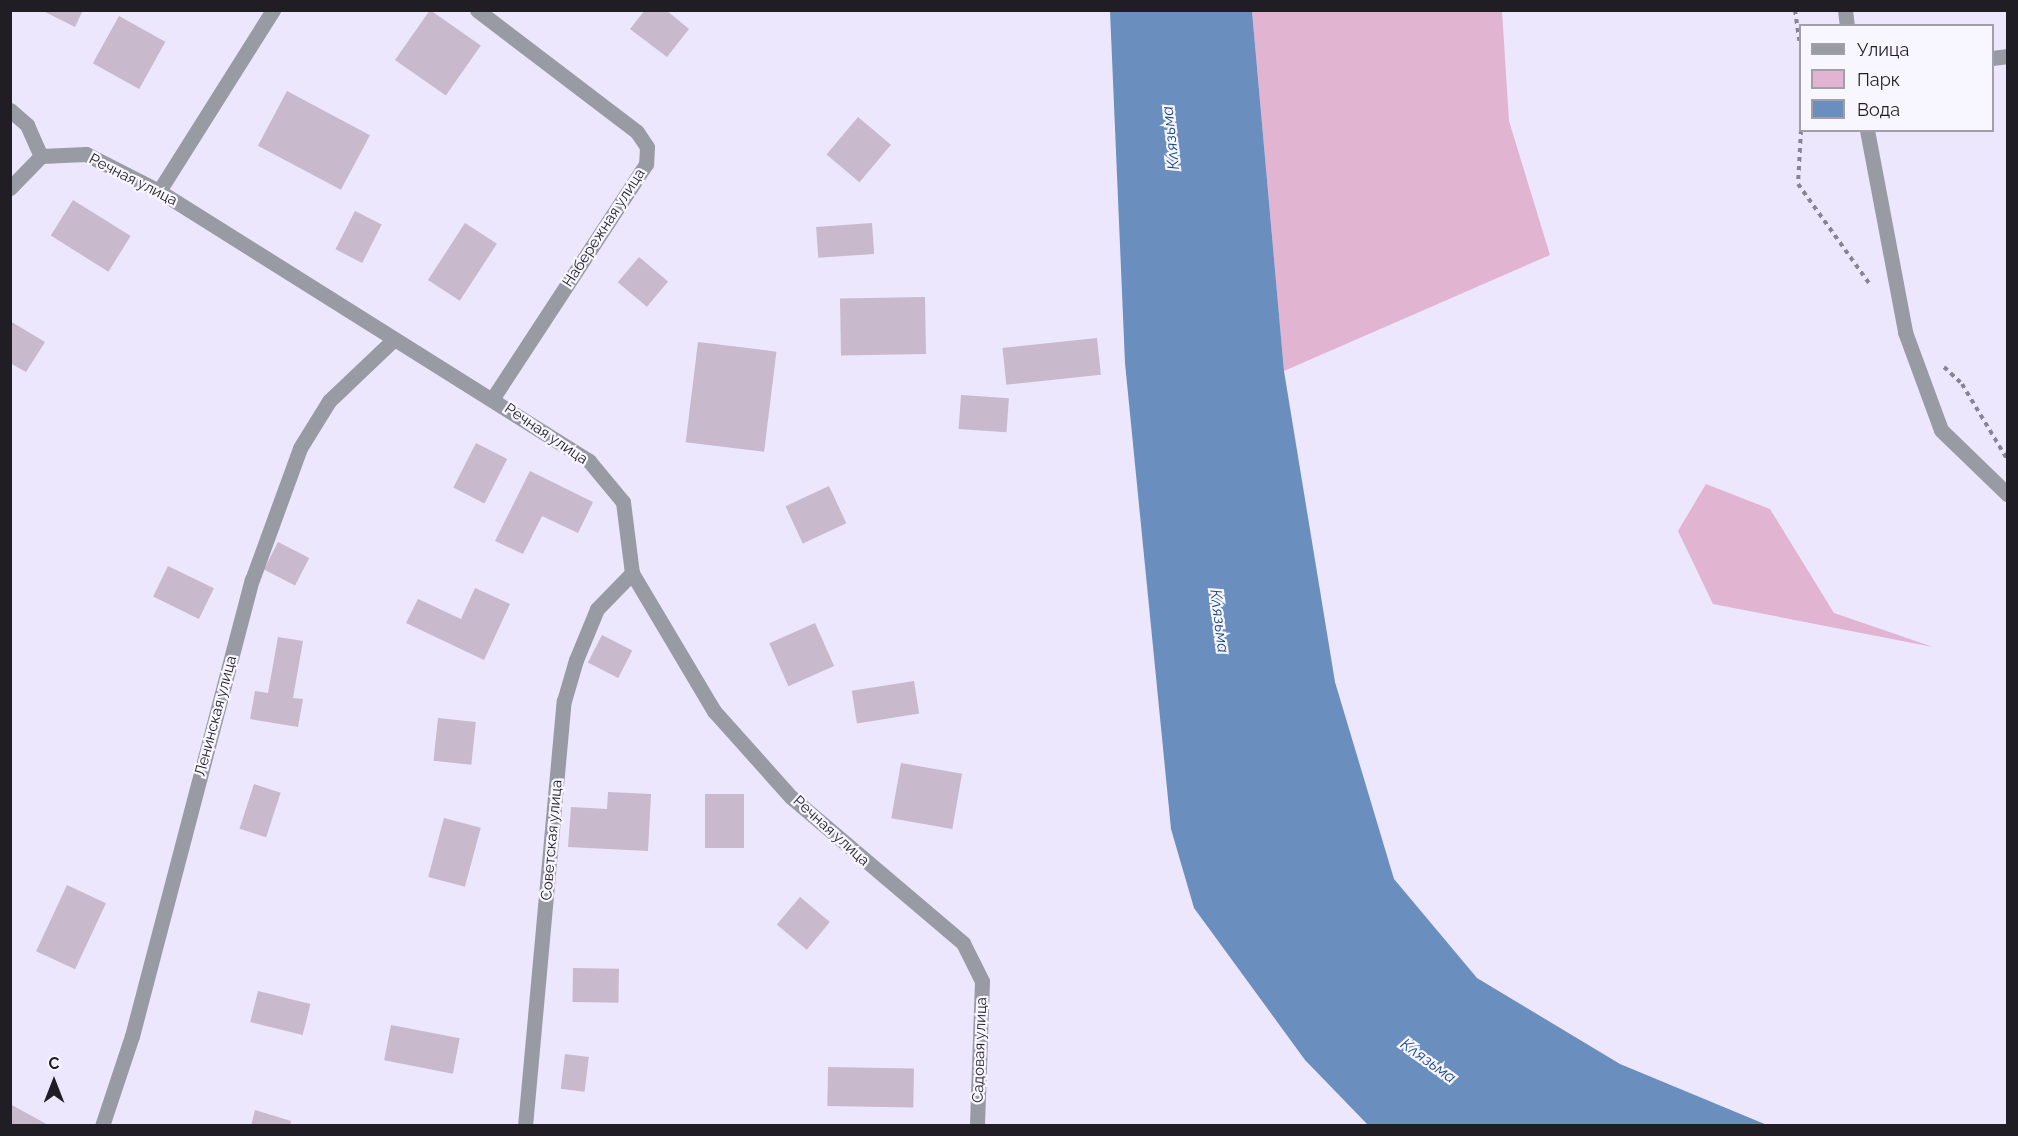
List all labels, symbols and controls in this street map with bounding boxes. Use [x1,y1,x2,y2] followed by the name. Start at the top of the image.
[1799,24,1994,132] legend
[1857,39,1909,60] text: Улица
[1857,69,1900,90] text: Парк
[1857,99,1900,120] text: Вода
[1158,105,1184,171] water label: Клязьма
[86,150,180,210] street label: Речная улица
[559,165,649,291] street label: Набережная улица
[501,399,591,469] street label: Речная улица
[1206,588,1232,654] water label: Клязьма
[191,654,241,778] street label: Ленинская улица
[538,779,566,901] street label: Советская улица
[789,792,873,870] street label: Речная улица
[969,997,991,1103] street label: Садовая улица
[1397,1035,1459,1087] water label: Клязьма
[24,1052,84,1112] north arrow
[49,1054,59,1073] text: С

